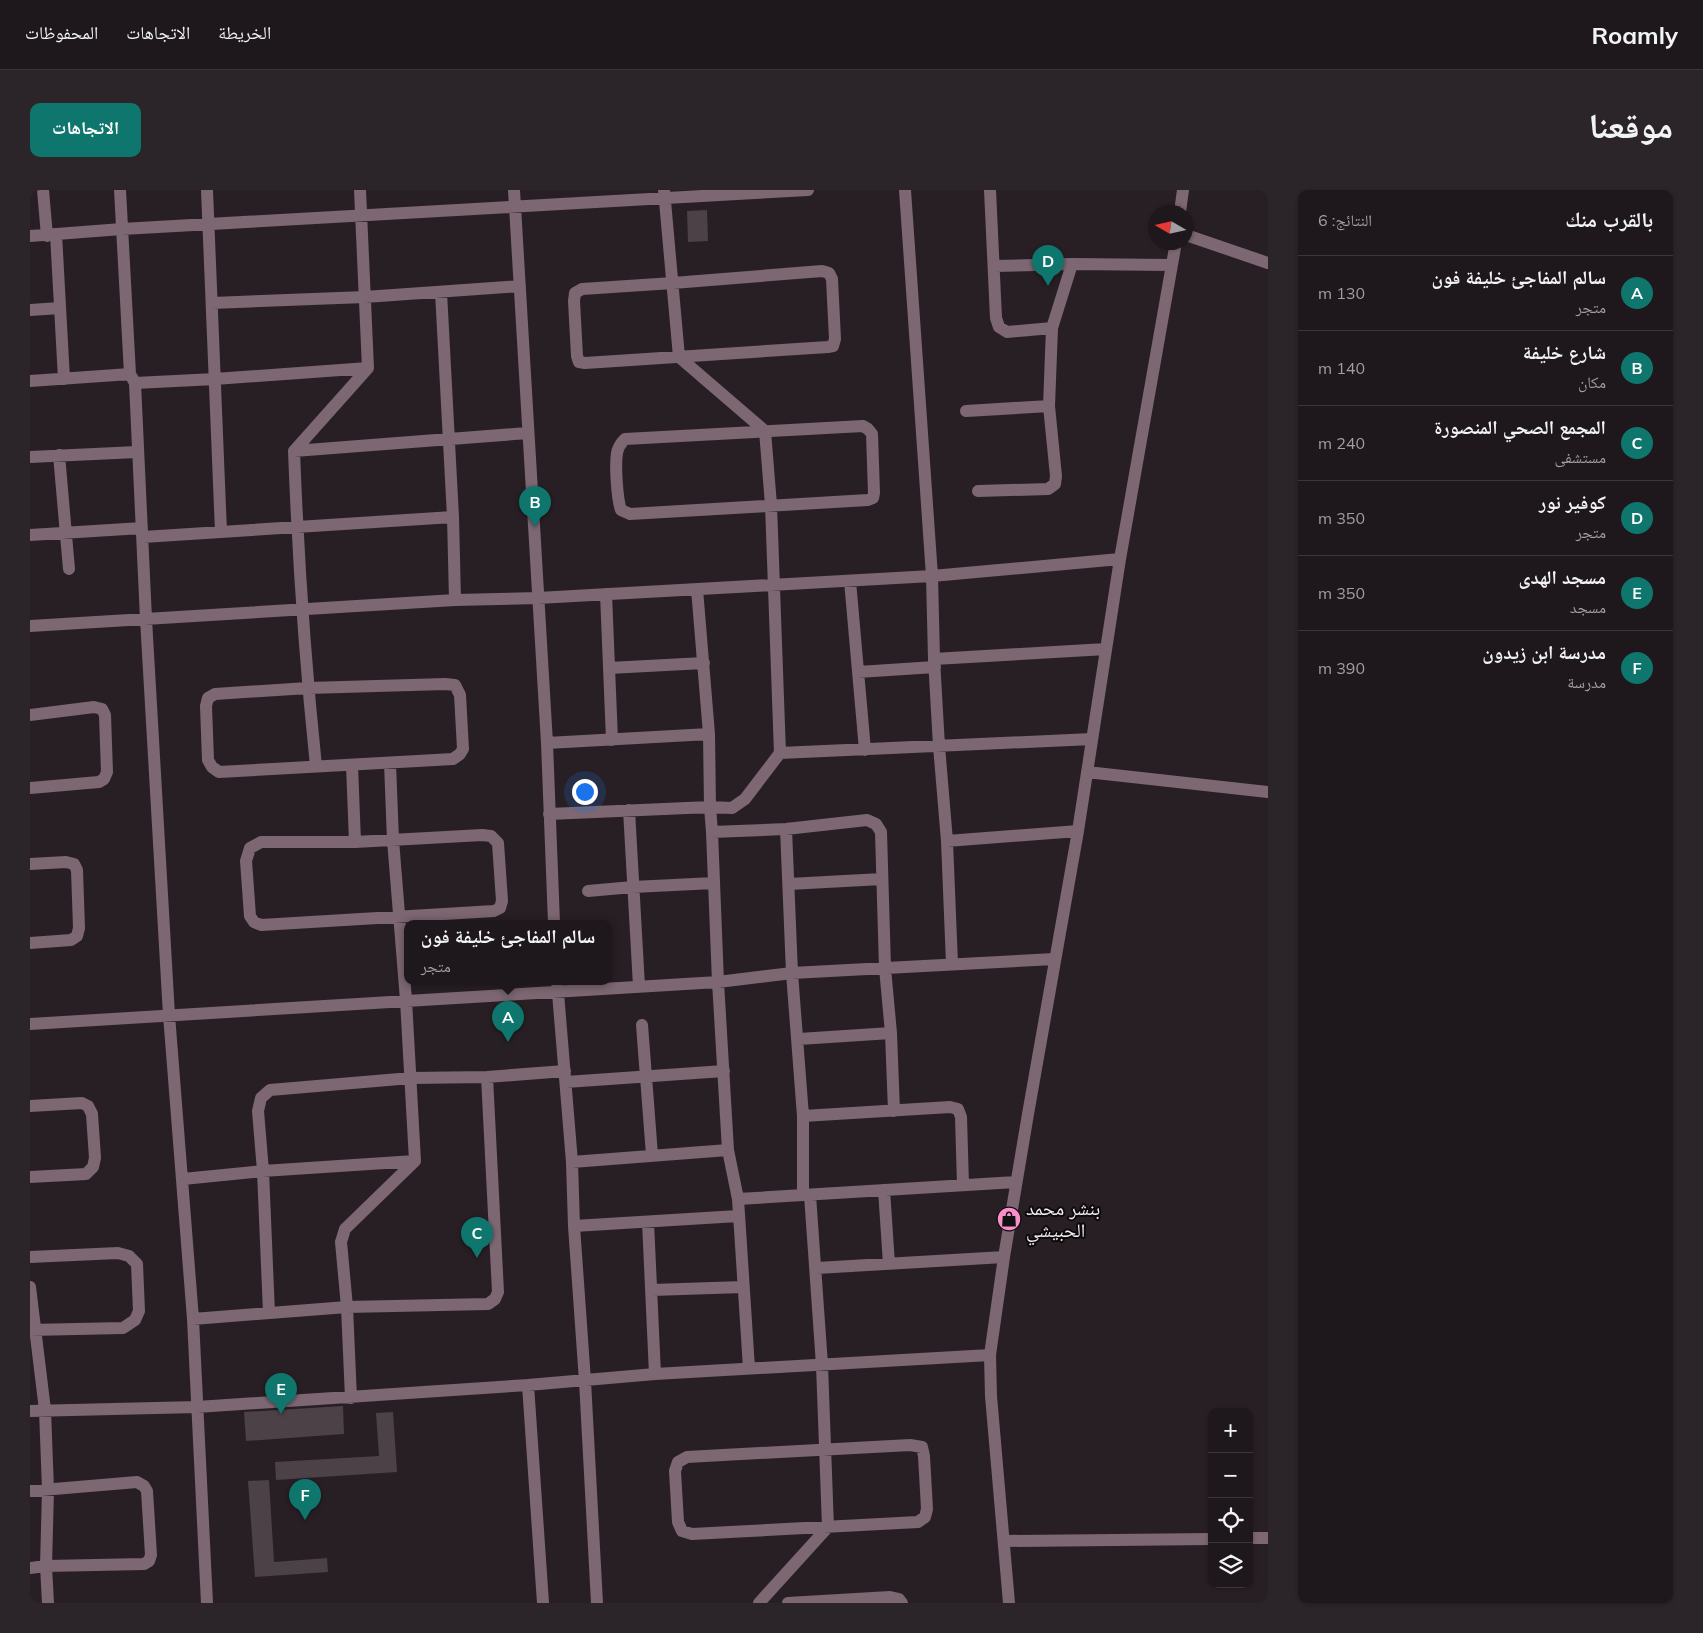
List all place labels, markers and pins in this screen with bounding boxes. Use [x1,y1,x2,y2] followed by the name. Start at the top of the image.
[1032,245,1064,286] pin: D
[519,486,551,527] pin: B
[492,1001,524,1042] pin: A
[1026,1196,1100,1246] place label: بنشر محمد الحبيشي
[996,1206,1022,1232] shop icon: بنشر محمد الحبيشي
[461,1217,493,1258] pin: C
[265,1373,297,1414] pin: E
[289,1479,321,1520] pin: F

